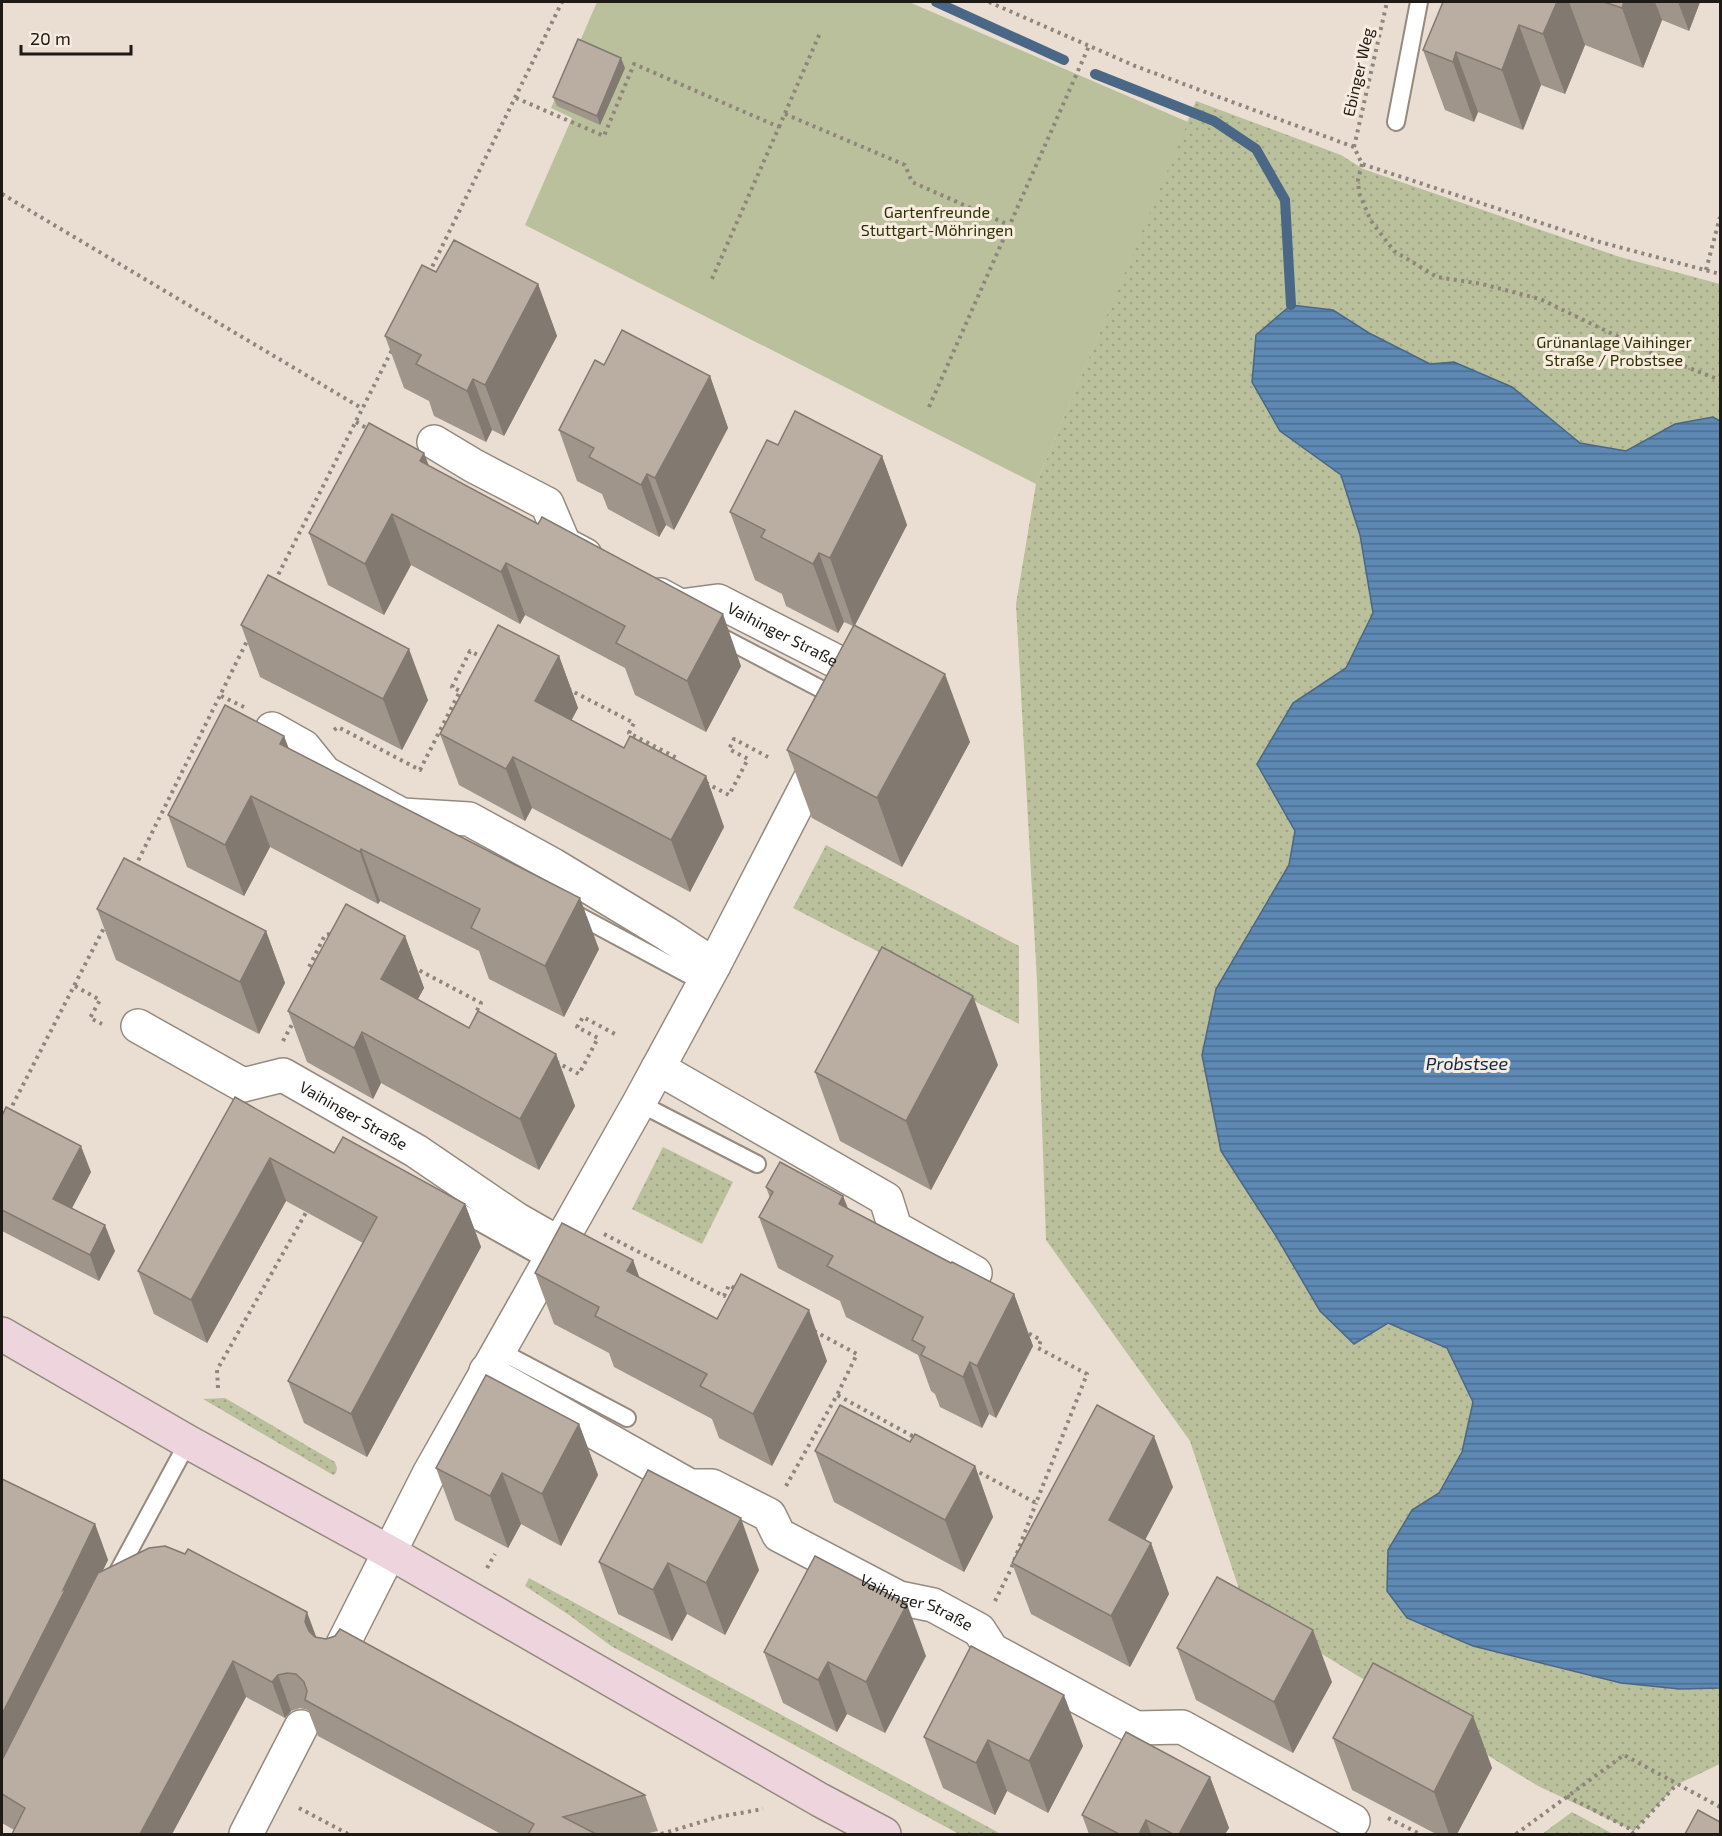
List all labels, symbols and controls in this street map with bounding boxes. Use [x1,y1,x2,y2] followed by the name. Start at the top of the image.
[21,18,130,56] scale bar
[1338,26,1377,118] street label: Ebinger Weg
[30,27,71,49] text: 20 m
[861,202,1013,239] park label: Gartenfreunde Stuttgart-Möhringen
[1536,332,1692,369] park label: Grünanlage Vaihinger Straße / Probstsee
[725,598,841,670] street label: Vaihinger Straße
[1426,1052,1509,1074] water label: Probstsee
[296,1077,411,1153] street label: Vaihinger Straße
[857,1569,976,1634] street label: Vaihinger Straße

